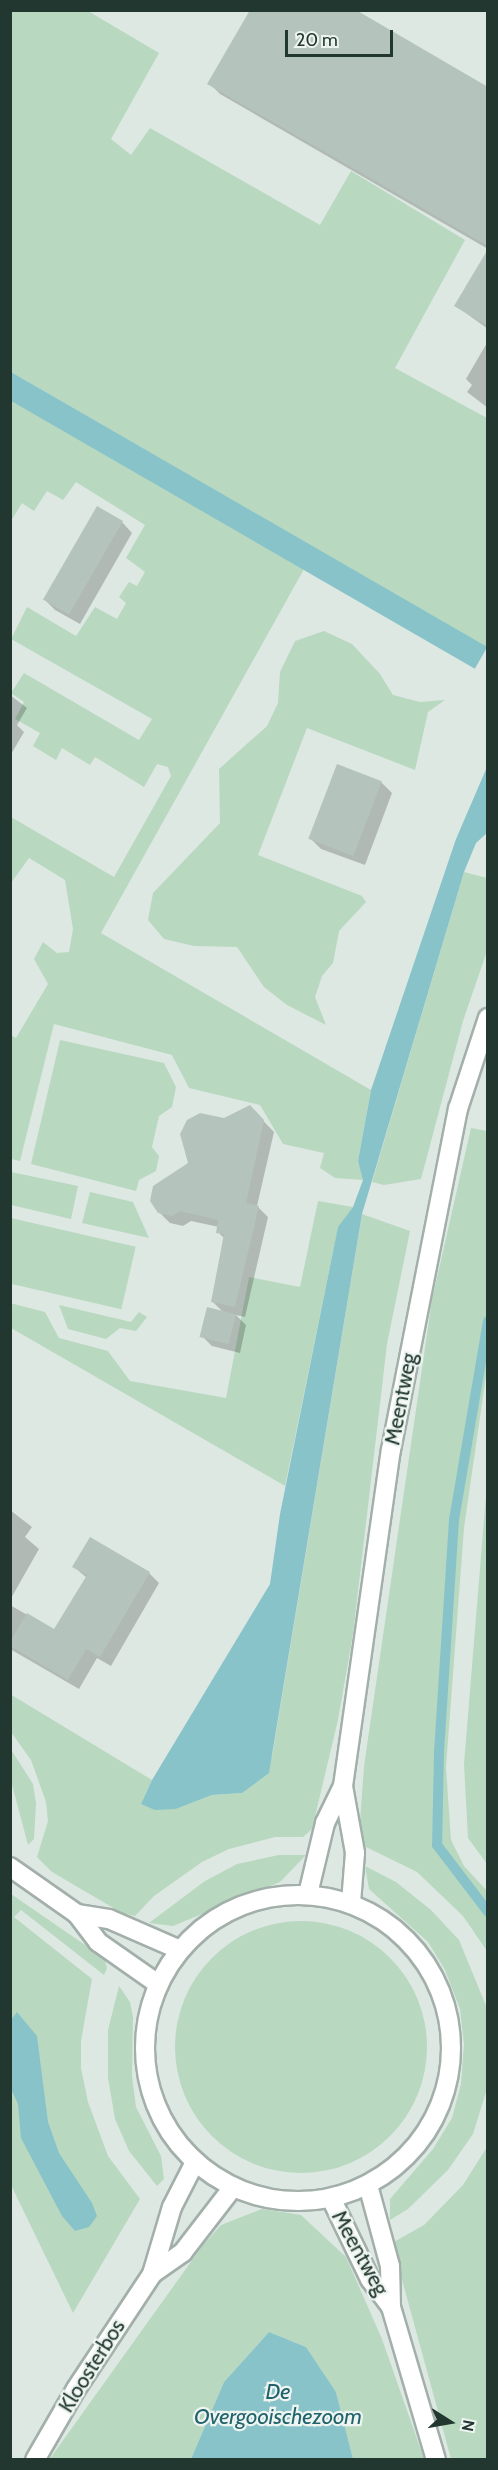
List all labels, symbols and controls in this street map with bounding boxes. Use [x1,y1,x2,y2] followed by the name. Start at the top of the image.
[288,18,396,56] scale bar
[296,29,338,51] text: 20 m
[380,1351,422,1447] street label: Meentweg
[326,2206,394,2300] street label: Meentweg
[54,2315,130,2417] street label: Kloosterbos
[194,2378,362,2430] water label: De Overgooischezoom
[420,2392,480,2452] north arrow
[458,2418,479,2433] text: N

